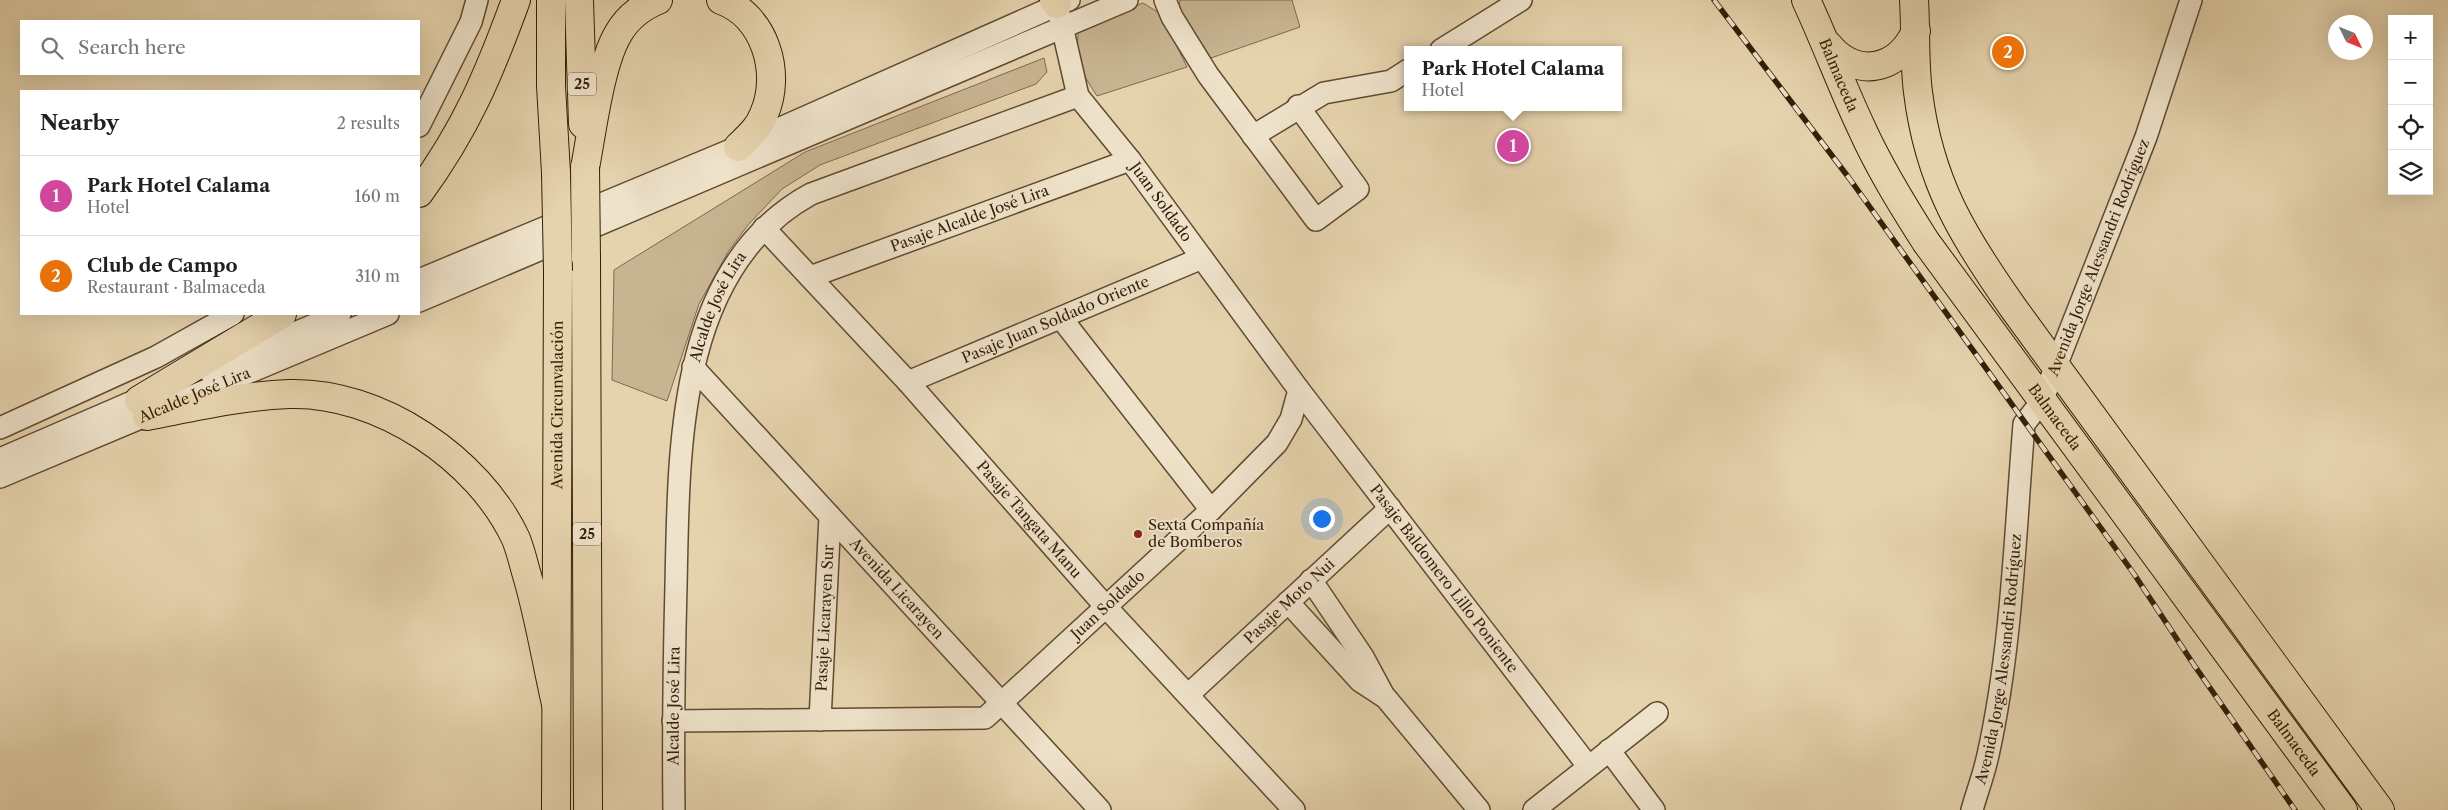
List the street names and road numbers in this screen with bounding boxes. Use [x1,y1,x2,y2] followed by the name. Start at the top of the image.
[1815,35,1863,115] street label: Balmaceda
[568,72,596,96] road number: 25
[2043,136,2153,380] street label: Avenida Jorge Alessandri Rodríguez
[1125,157,1197,245] street label: Juan Soldado
[888,180,1051,256] street label: Pasaje Alcalde José Lira
[685,248,750,365] street label: Alcalde José Lira
[959,271,1152,367] street label: Pasaje Juan Soldado Oriente
[547,320,567,490] street label: Avenida Circunvalación
[135,363,253,427] street label: Alcalde José Lira
[2024,380,2086,454] street label: Balmaceda
[973,457,1086,582] street label: Pasaje Tangata Manu
[1366,480,1523,676] street label: Pasaje Baldomero Lillo Poniente
[573,522,601,546] road number: 25
[845,533,949,643] street label: Avenida Licarayen
[1970,533,2025,787] street label: Avenida Jorge Alessandri Rodríguez
[811,544,838,692] street label: Pasaje Licarayen Sur
[1239,554,1339,648] street label: Pasaje Moto Nui
[1065,566,1148,645] street label: Juan Soldado
[664,646,684,767] street label: Alcalde José Lira
[2263,705,2325,780] street label: Balmaceda

